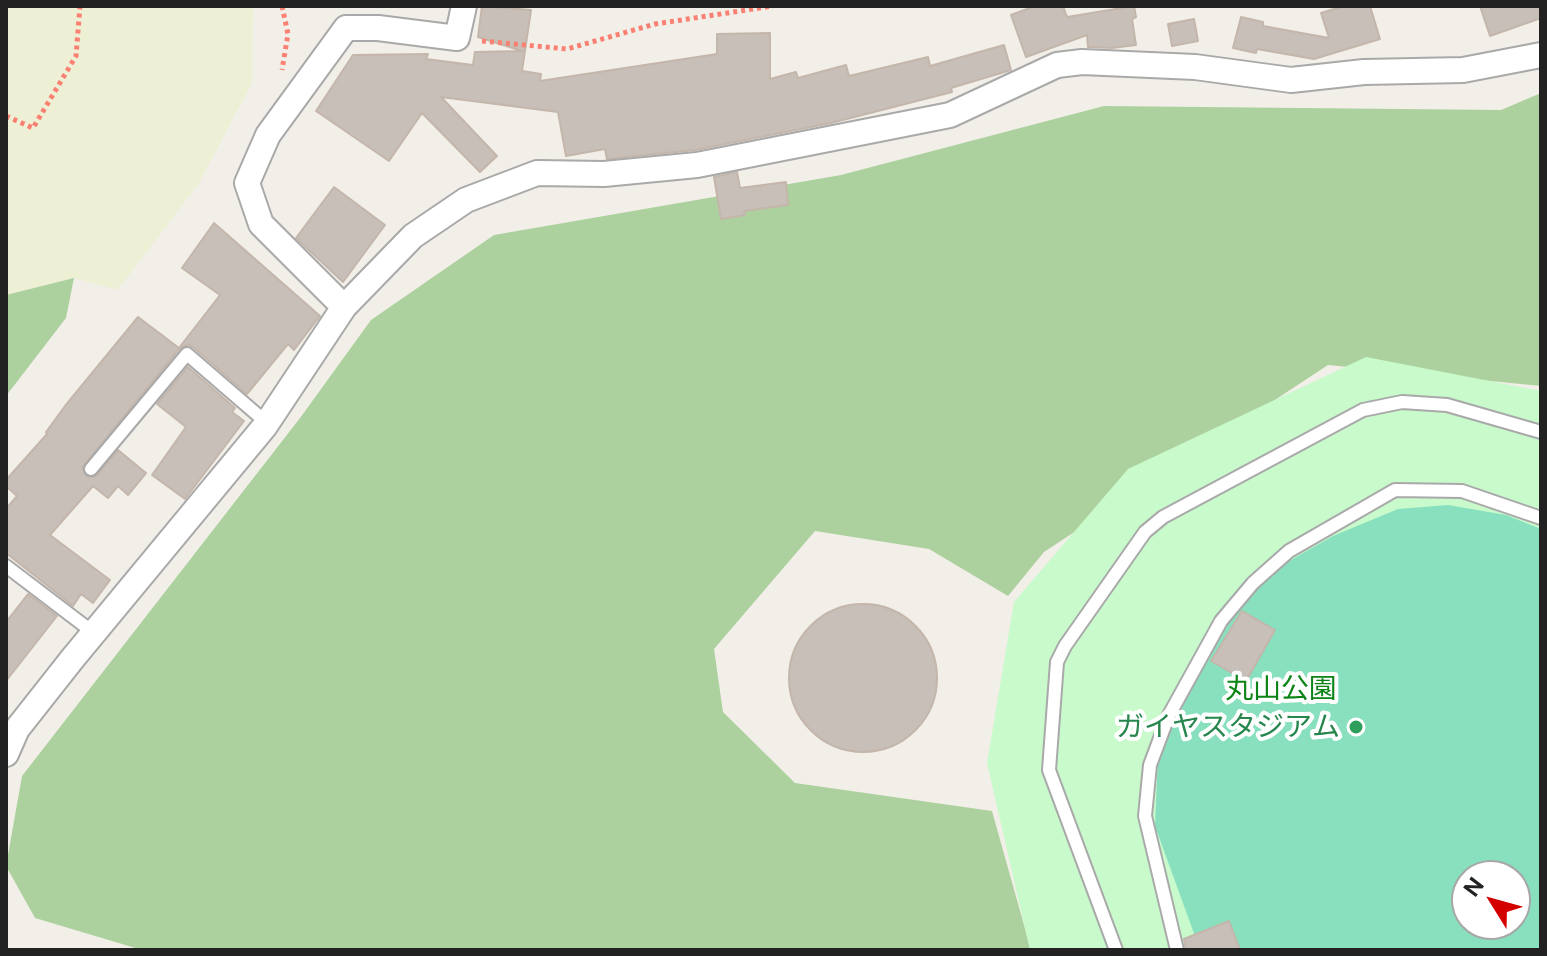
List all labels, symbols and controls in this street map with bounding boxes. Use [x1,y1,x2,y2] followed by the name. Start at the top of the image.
[1225,672,1337,706] park label: 丸山公園
[1116,710,1340,744] place label: ガイヤスタジアム
[1347,718,1365,736] marker: ガイヤスタジアム
[1451,860,1531,940] north arrow
[1458,872,1489,901] text: N

